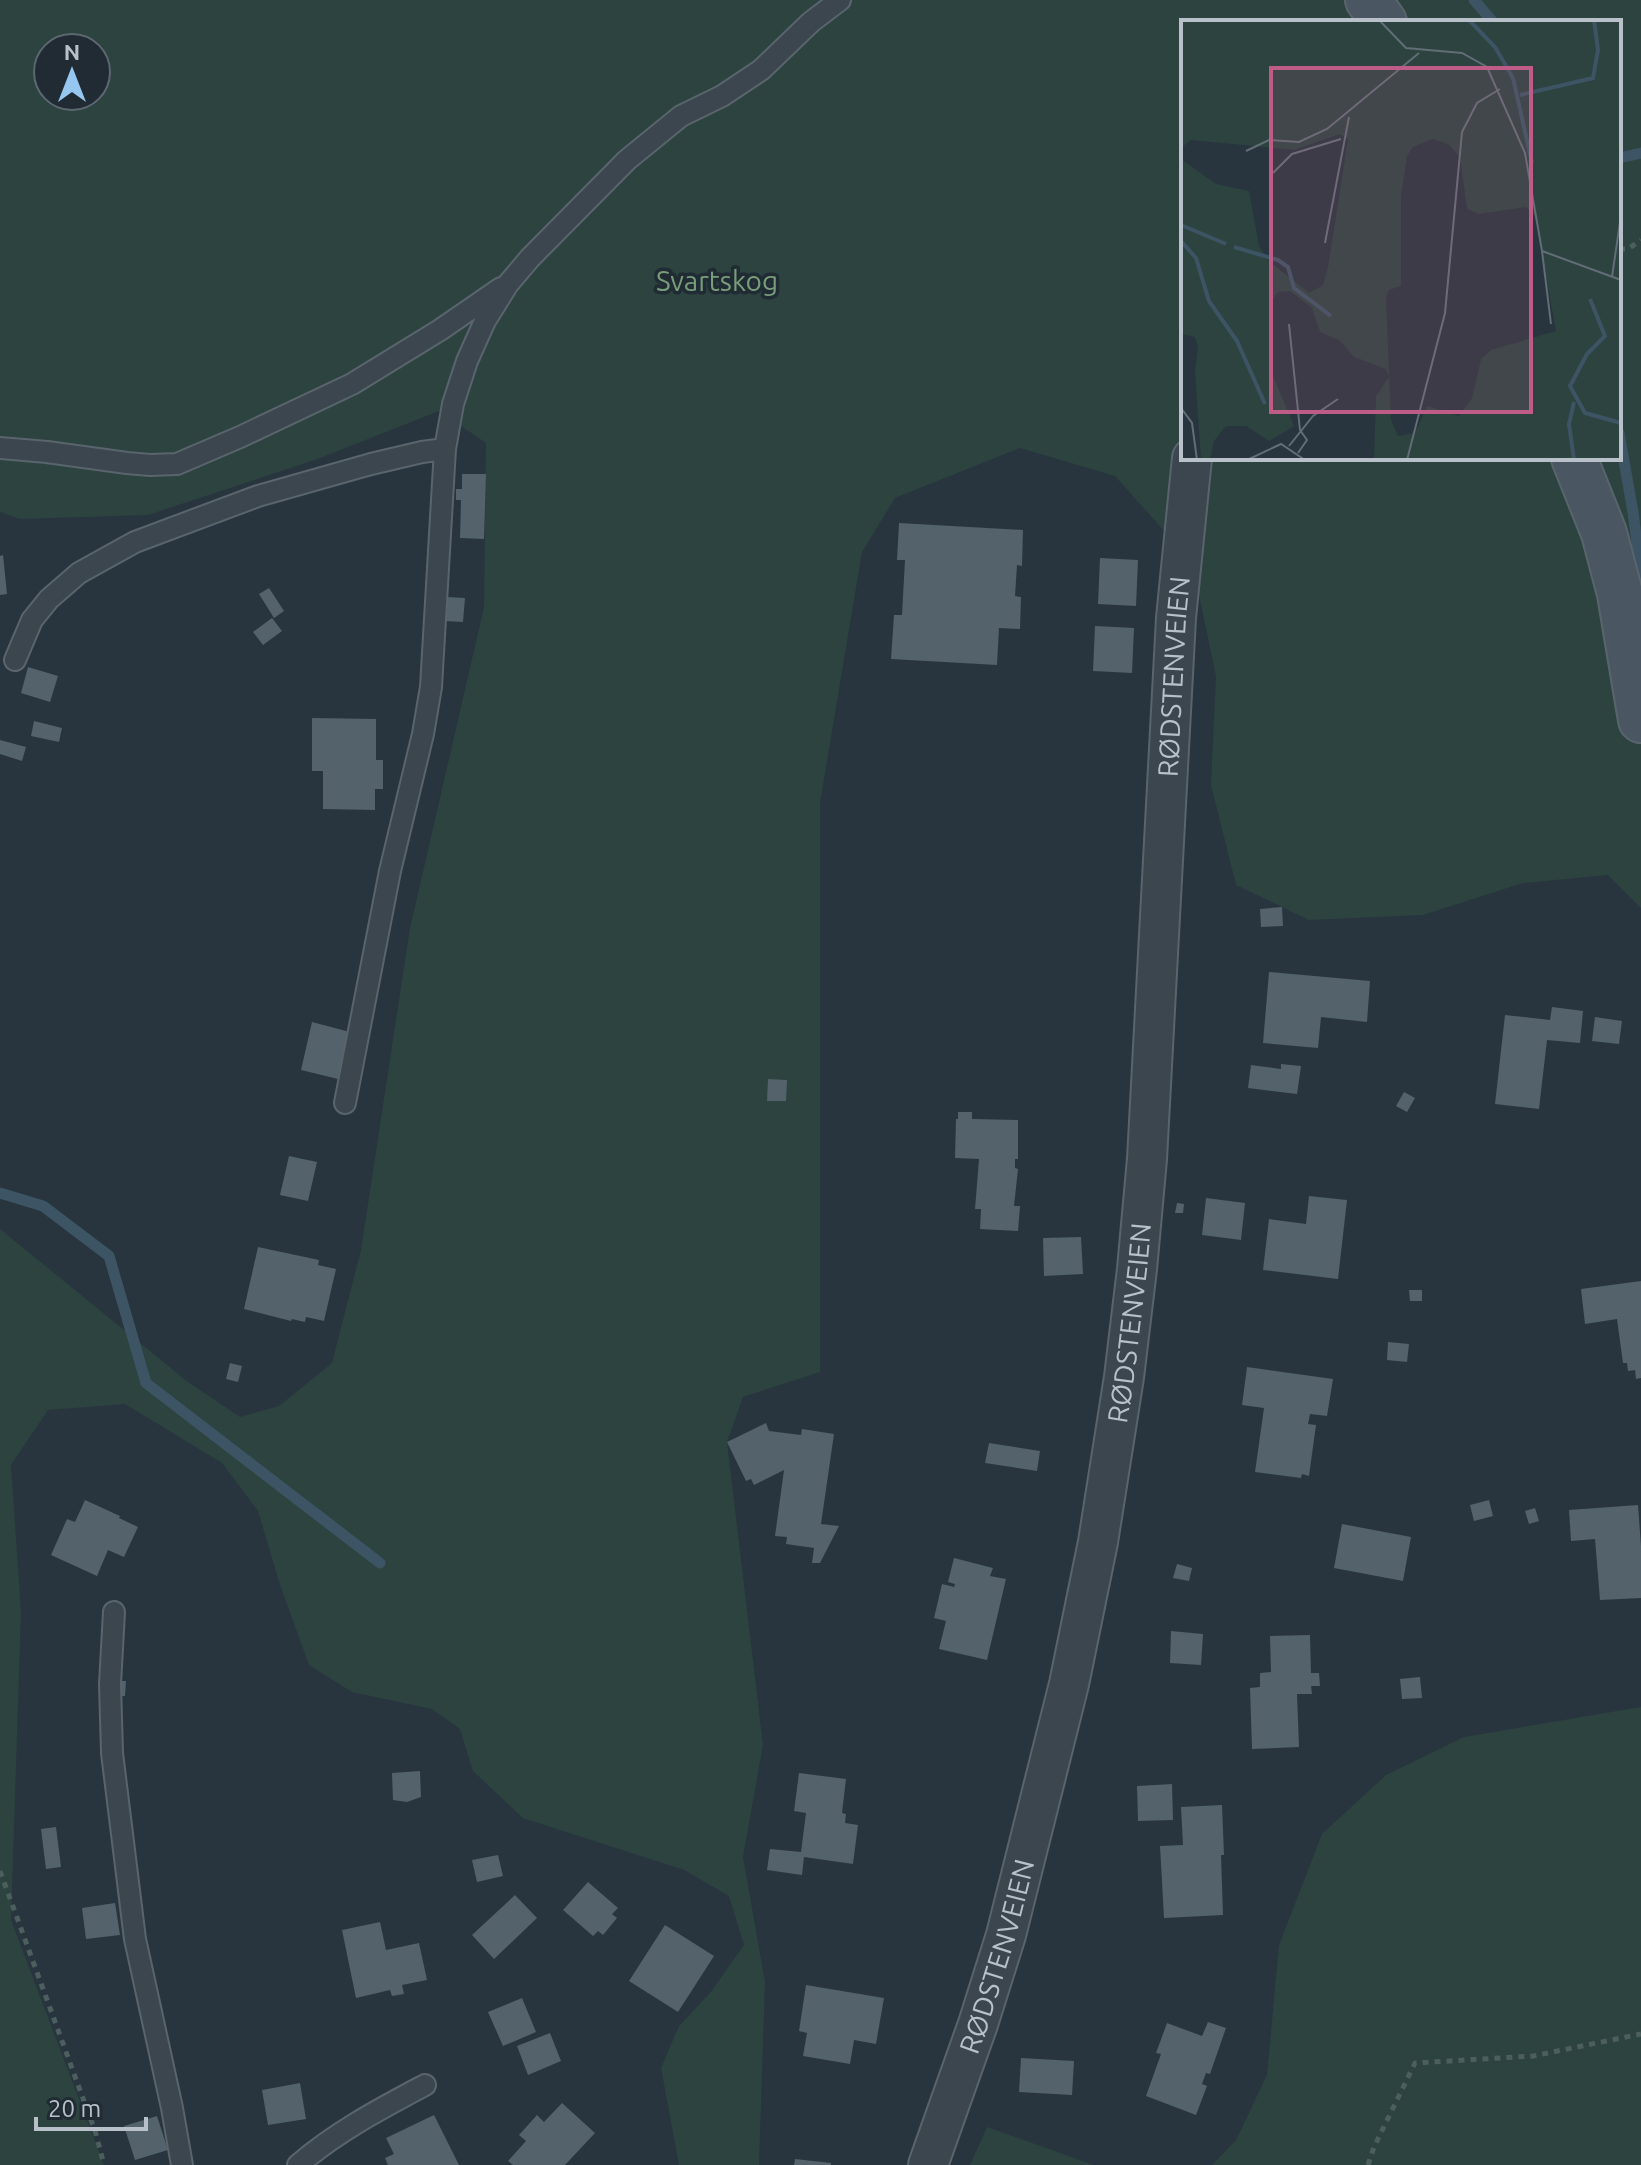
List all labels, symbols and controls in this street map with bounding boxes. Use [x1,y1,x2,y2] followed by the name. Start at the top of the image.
[1181,20,1621,460] inset map
[32,32,112,112] north arrow
[64,39,80,64] text: N
[656,265,778,296] park label: Svartskog
[1151,575,1195,778] street label: RØDSTENVEIEN
[1101,1222,1156,1425] street label: RØDSTENVEIEN
[953,1856,1039,2058] street label: RØDSTENVEIEN
[36,2081,146,2131] scale bar
[48,2095,101,2122] text: 20 m

